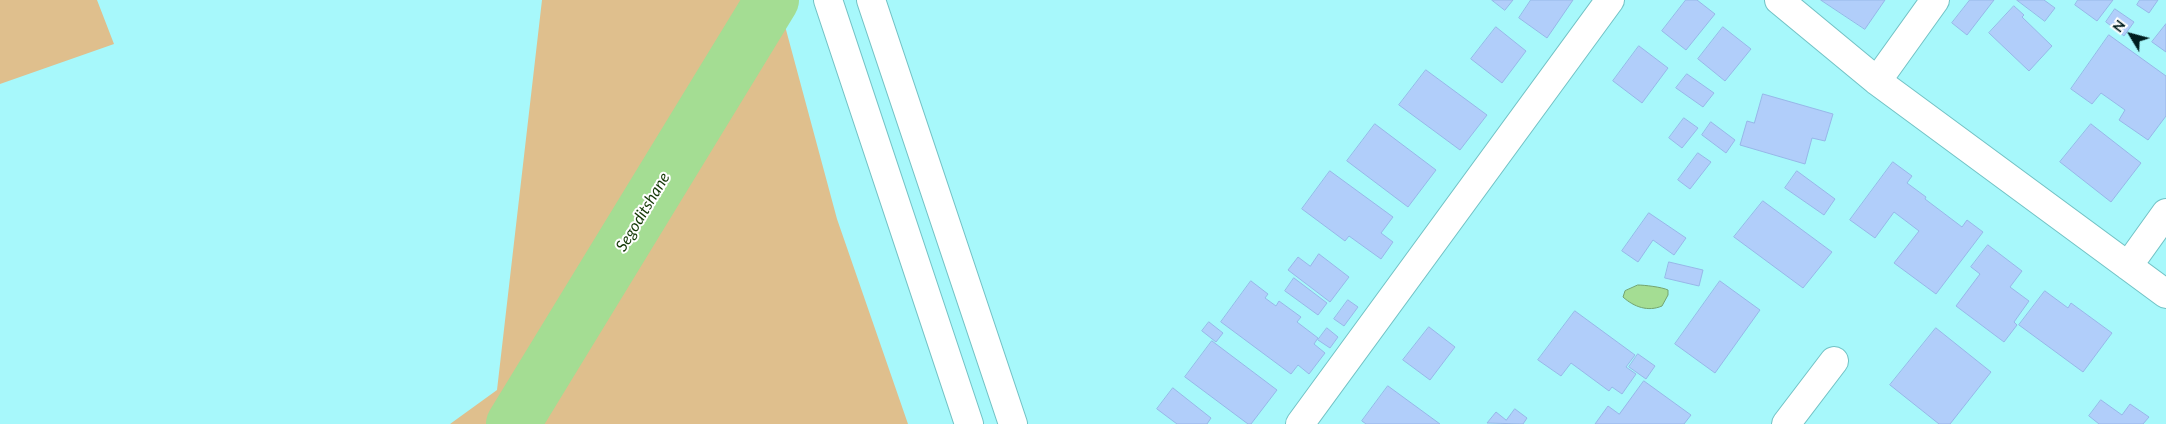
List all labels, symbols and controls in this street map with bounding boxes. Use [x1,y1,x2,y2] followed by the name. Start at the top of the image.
[2106,10,2156,60] north arrow
[2109,16,2129,35] text: N
[612,169,674,255] water label: Segoditshane

